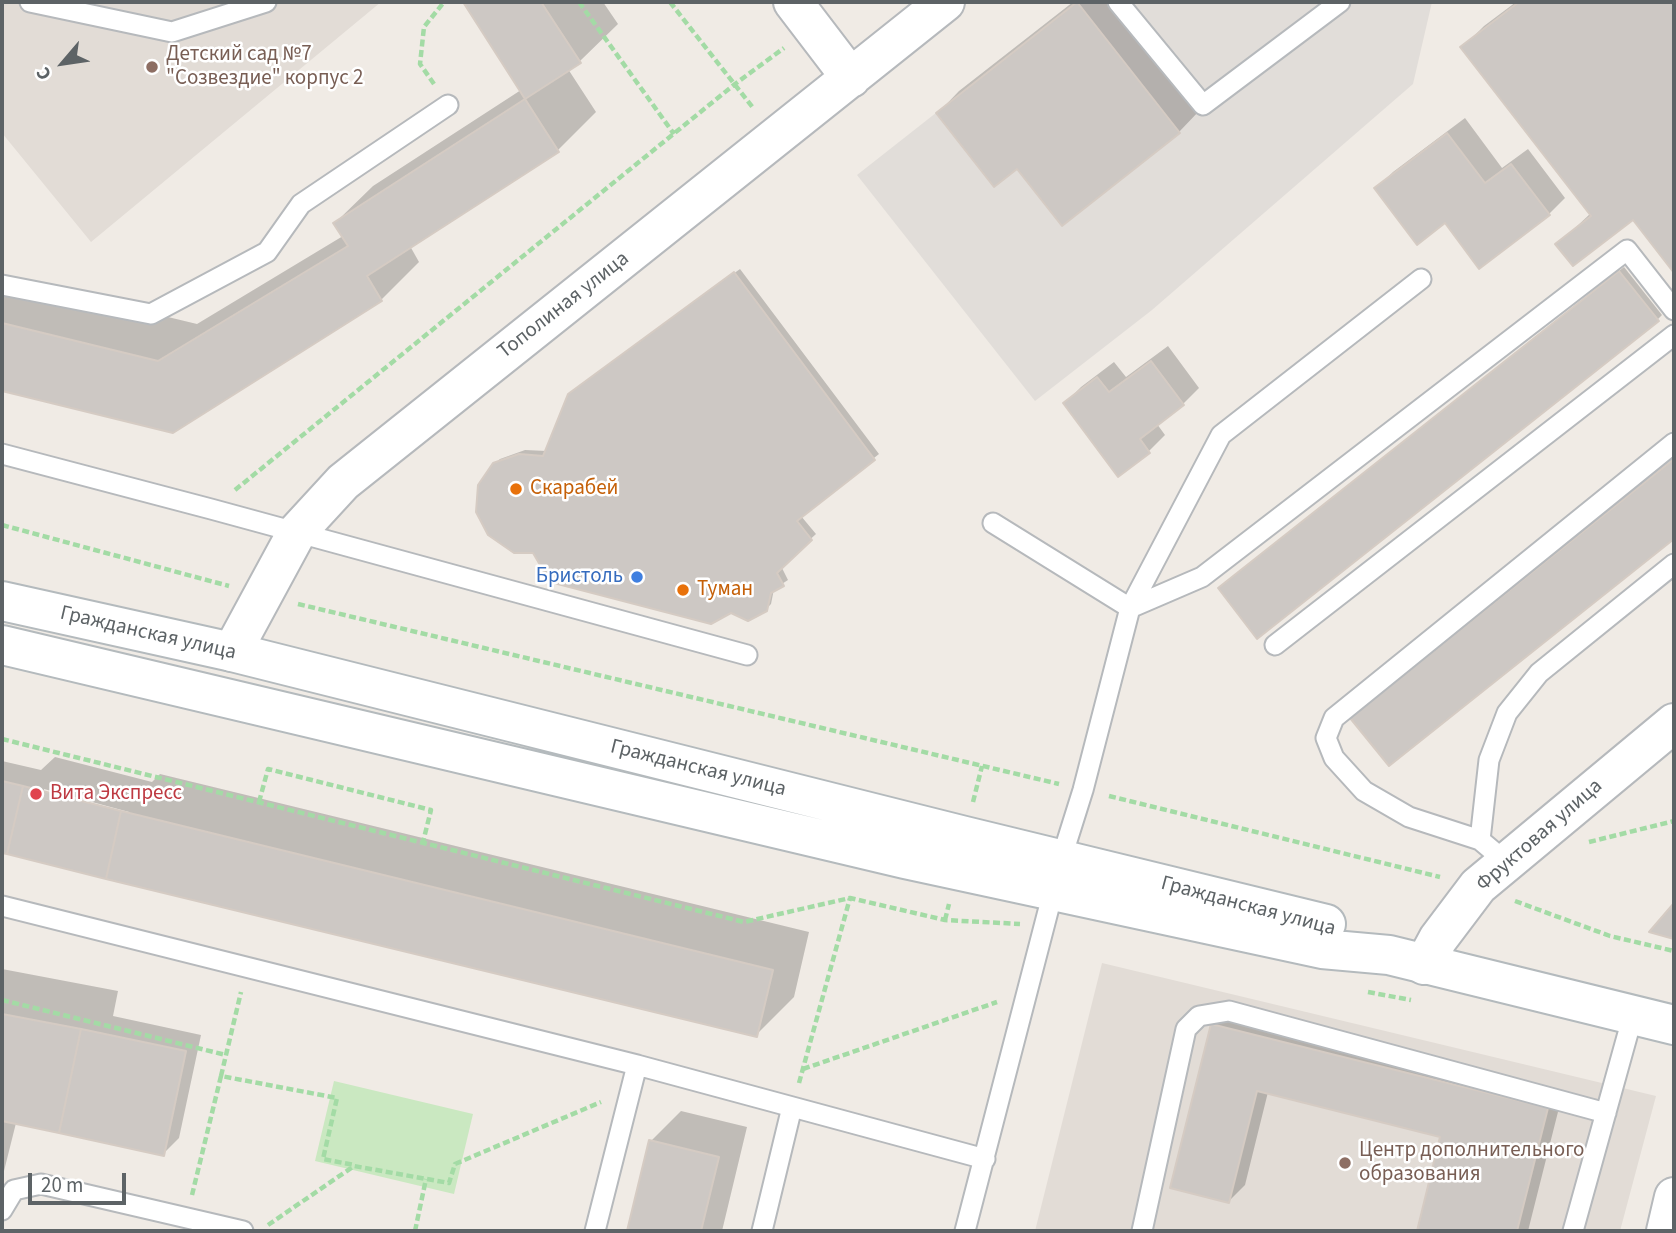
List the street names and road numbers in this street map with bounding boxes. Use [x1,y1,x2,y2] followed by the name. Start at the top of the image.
[493,247,635,365] street label: Тополиная улица
[57,601,239,667] street label: Гражданская улица
[608,735,788,803] street label: Гражданская улица
[1472,774,1608,898] street label: Фруктовая улица
[1158,872,1338,942] street label: Гражданская улица

